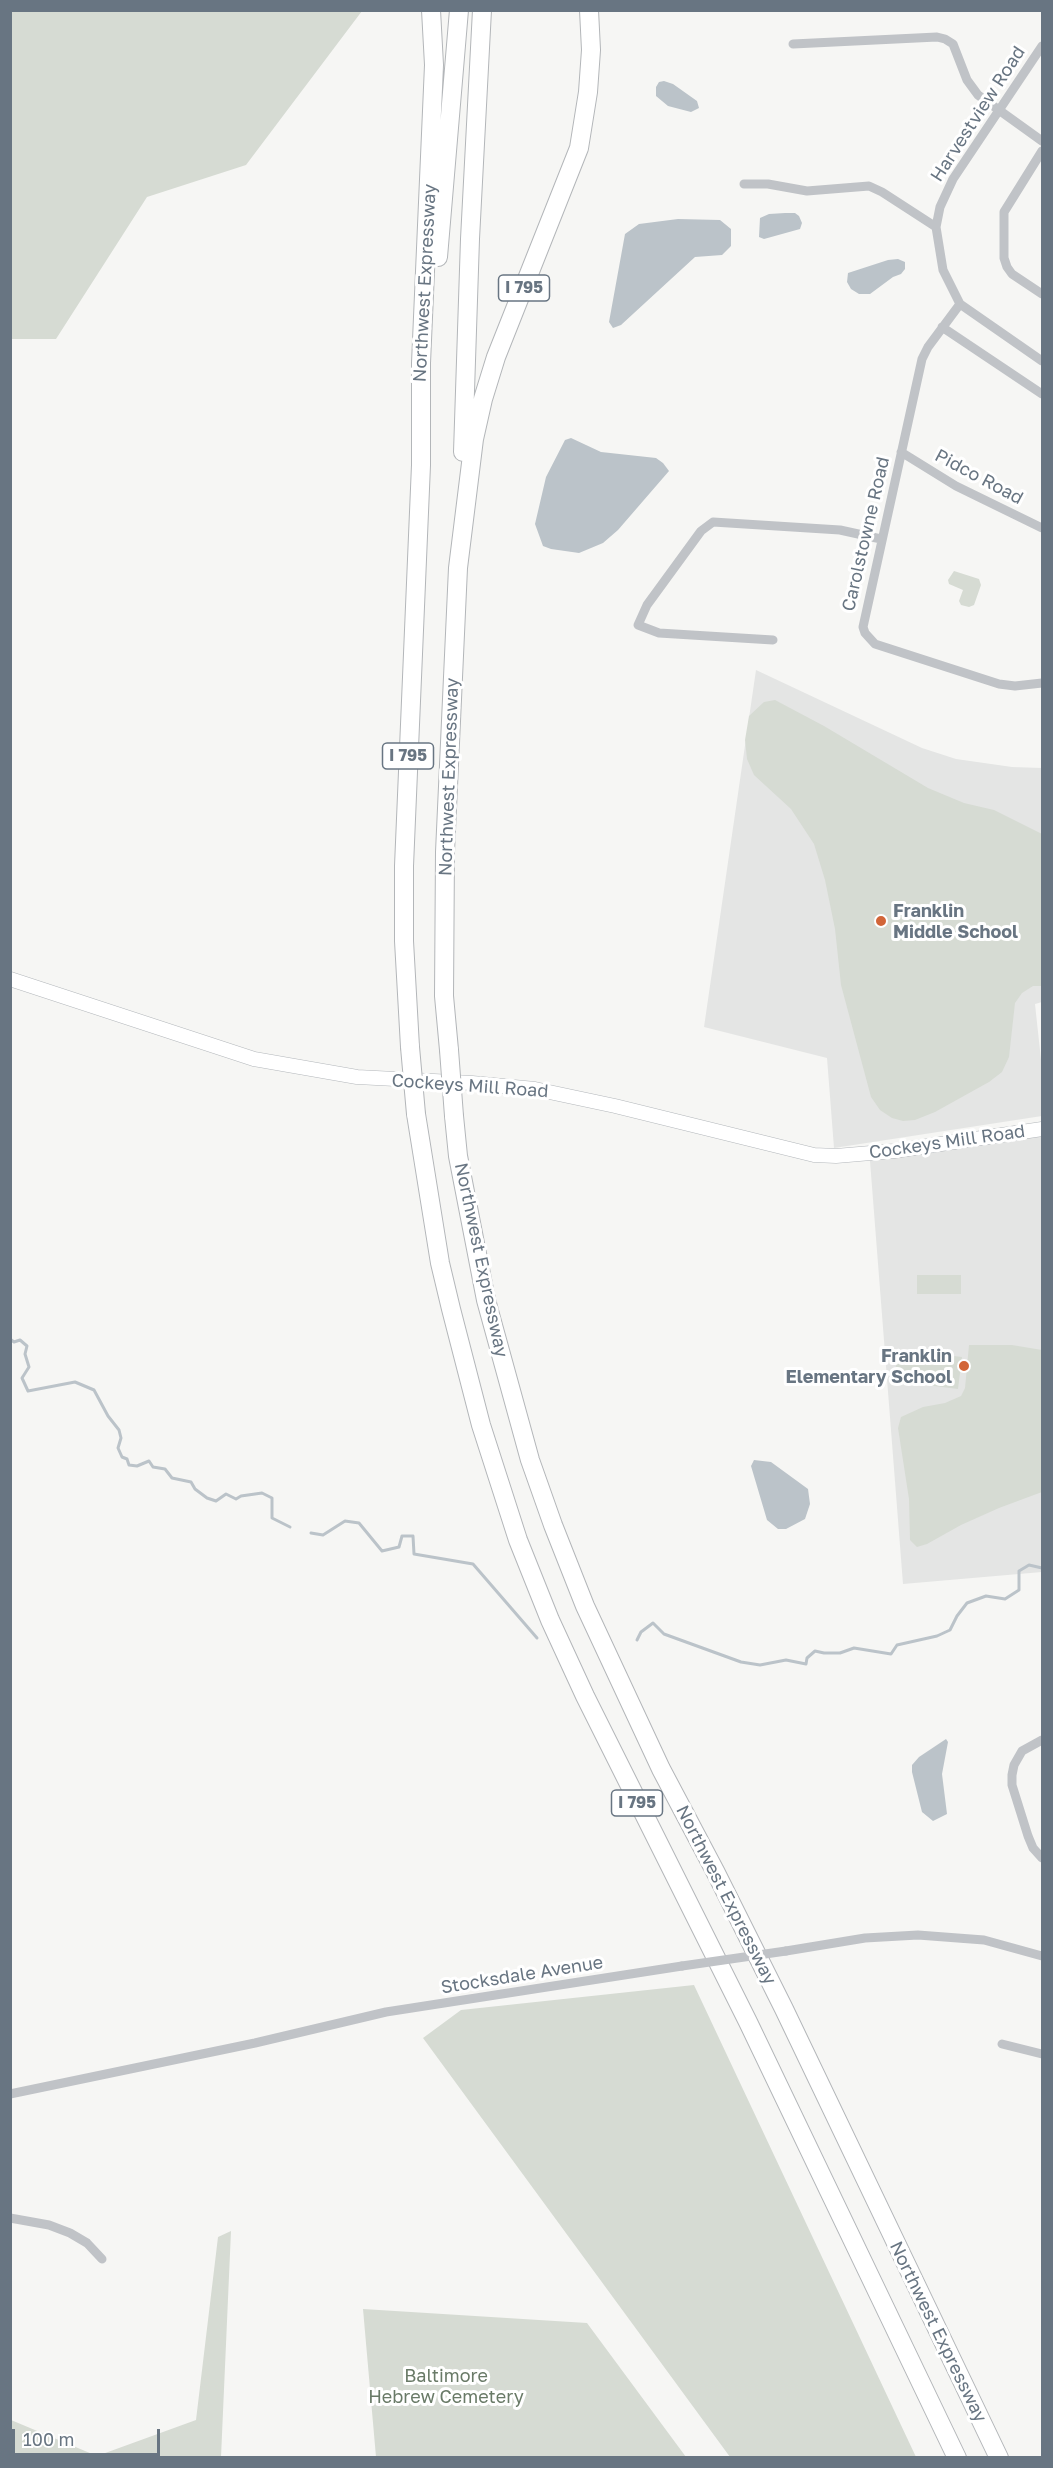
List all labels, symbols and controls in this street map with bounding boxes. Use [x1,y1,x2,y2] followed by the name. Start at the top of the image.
[926,42,1030,186] street label: Harvestview Road
[409,183,441,383] street label: Northwest Expressway
[498,275,550,301] road number: I 795
[931,445,1027,509] street label: Pidco Road
[838,455,894,613] street label: Carolstowne Road
[435,677,463,877] street label: Northwest Expressway
[382,743,434,769] road number: I 795
[893,900,1018,942] place label: Franklin Middle School
[874,914,888,928] marker: Franklin Middle School
[391,1070,549,1102] street label: Cockeys Mill Road
[868,1120,1026,1164] street label: Cockeys Mill Road
[450,1161,512,1359] street label: Northwest Expressway
[786,1345,952,1388] place label: Franklin Elementary School
[957,1359,971,1373] marker: Franklin Elementary School
[612,1790,662,1816] road number: I 795
[671,1802,781,1988] street label: Northwest Expressway
[439,1952,605,1998] street label: Stocksdale Avenue
[885,2238,991,2426] street label: Northwest Expressway
[368,2365,524,2408] park label: Baltimore Hebrew Cemetery
[15,2417,164,2455] scale bar
[23,2428,74,2450] text: 100 m

